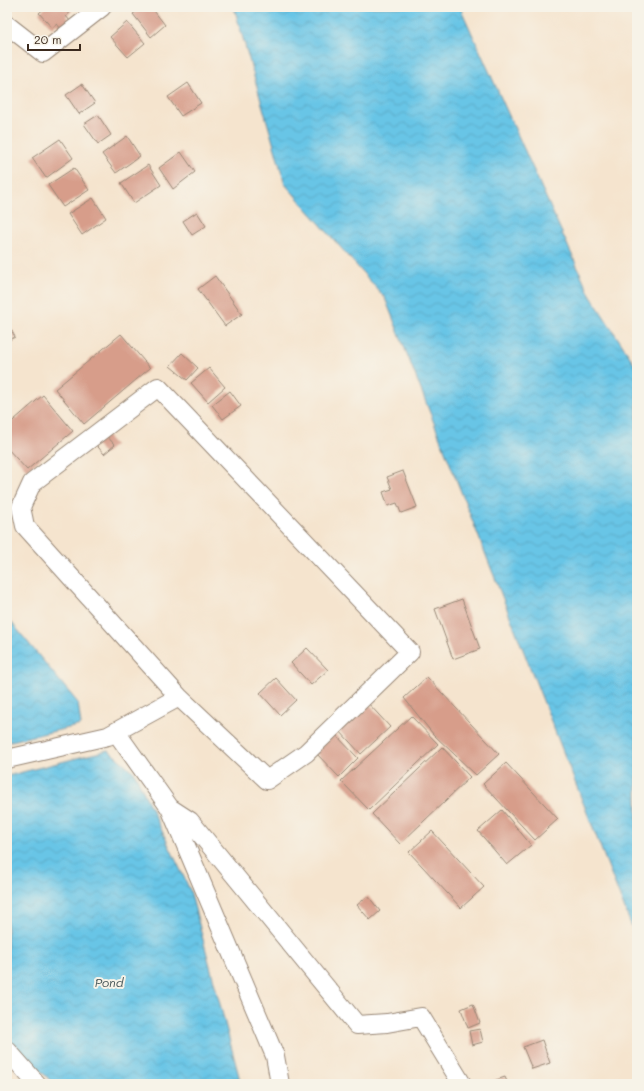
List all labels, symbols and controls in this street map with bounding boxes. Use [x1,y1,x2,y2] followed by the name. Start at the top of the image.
[28,26,80,52] scale bar
[34,31,62,47] text: 20 m
[95,974,125,990] water label: Pond

